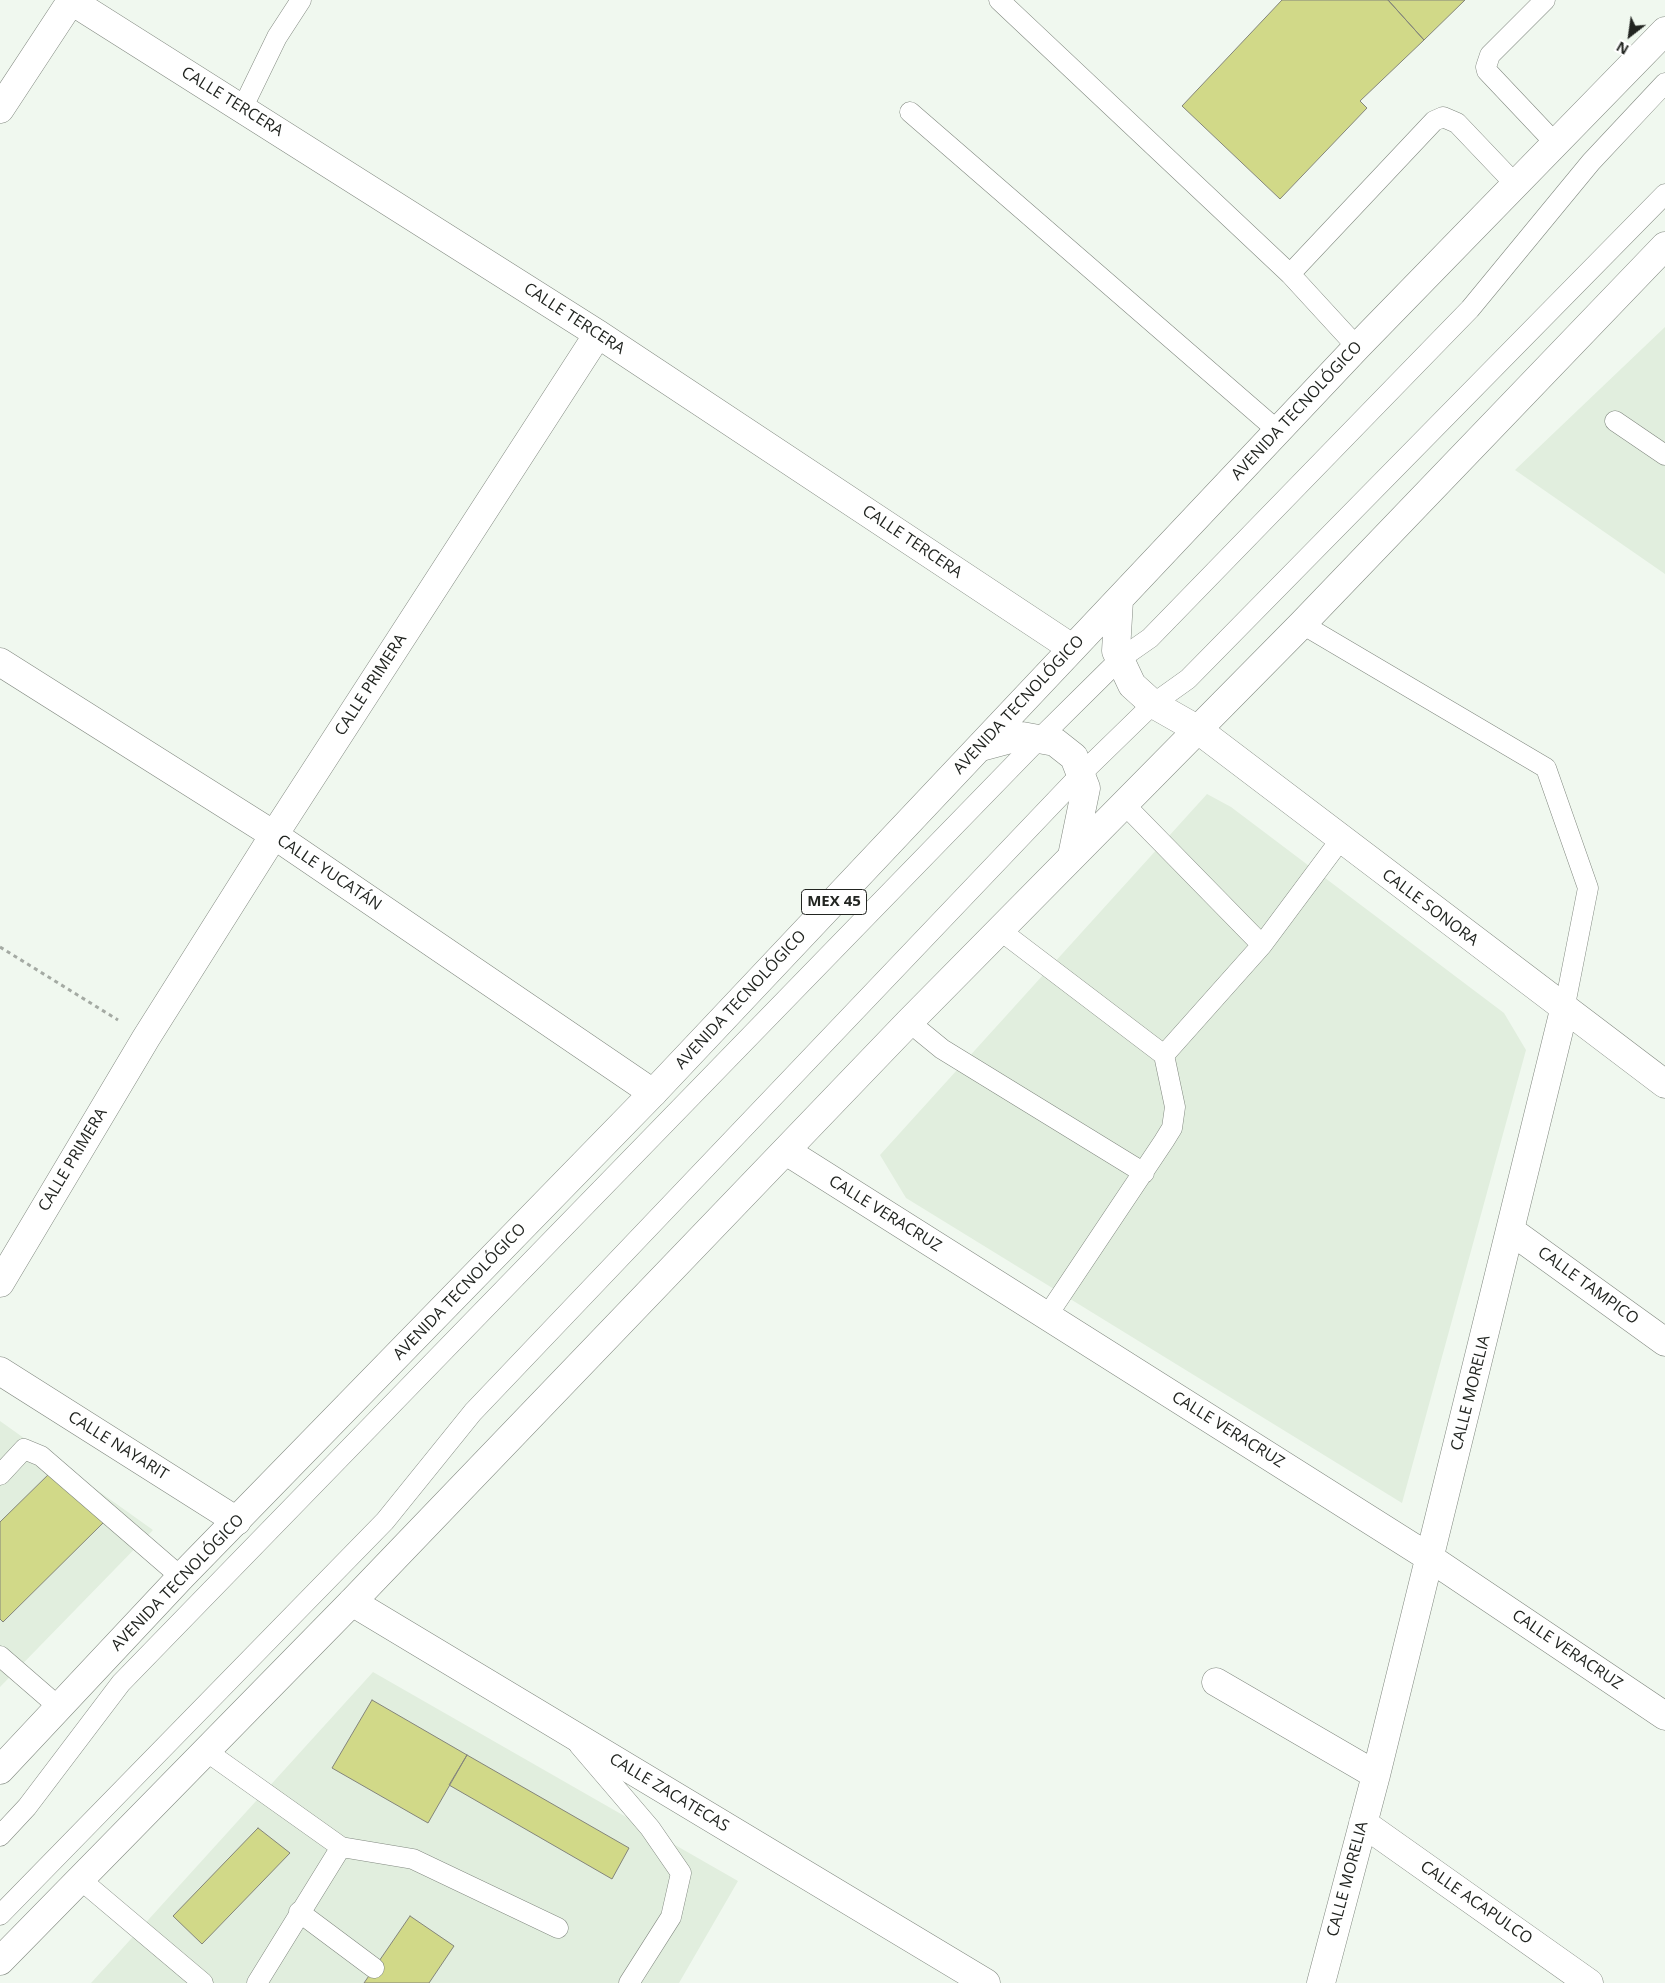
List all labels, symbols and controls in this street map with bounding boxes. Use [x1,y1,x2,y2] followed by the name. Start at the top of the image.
[1605,10,1655,60] north arrow
[1613,37,1632,60] text: N
[178,63,286,141] street label: CALLE TERCERA
[520,279,628,359] street label: CALLE TERCERA
[1228,338,1366,484] street label: AVENIDA TECNOLÓGICO
[858,501,966,583] street label: CALLE TERCERA
[331,631,411,739] street label: CALLE PRIMERA
[950,632,1088,778] street label: AVENIDA TECNOLÓGICO
[273,831,385,915] street label: CALLE YUCATÁN
[1378,866,1482,950] street label: CALLE SONORA
[802,890,866,914] road number: MEX 45
[672,927,810,1073] street label: AVENIDA TECNOLÓGICO
[35,1105,111,1215] street label: CALLE PRIMERA
[825,1172,945,1256] street label: CALLE VERACRUZ
[390,1220,530,1364] street label: AVENIDA TECNOLÓGICO
[1534,1243,1642,1329] street label: CALLE TAMPICO
[1447,1333,1495,1453] street label: CALLE MORELIA
[1168,1388,1288,1472] street label: CALLE VERACRUZ
[64,1408,172,1484] street label: CALLE NAYARIT
[108,1511,248,1655] street label: AVENIDA TECNOLÓGICO
[1508,1606,1626,1694] street label: CALLE VERACRUZ
[606,1750,732,1836] street label: CALLE ZACATECAS
[1323,1819,1373,1939] street label: CALLE MORELIA
[1416,1857,1536,1949] street label: CALLE ACAPULCO

